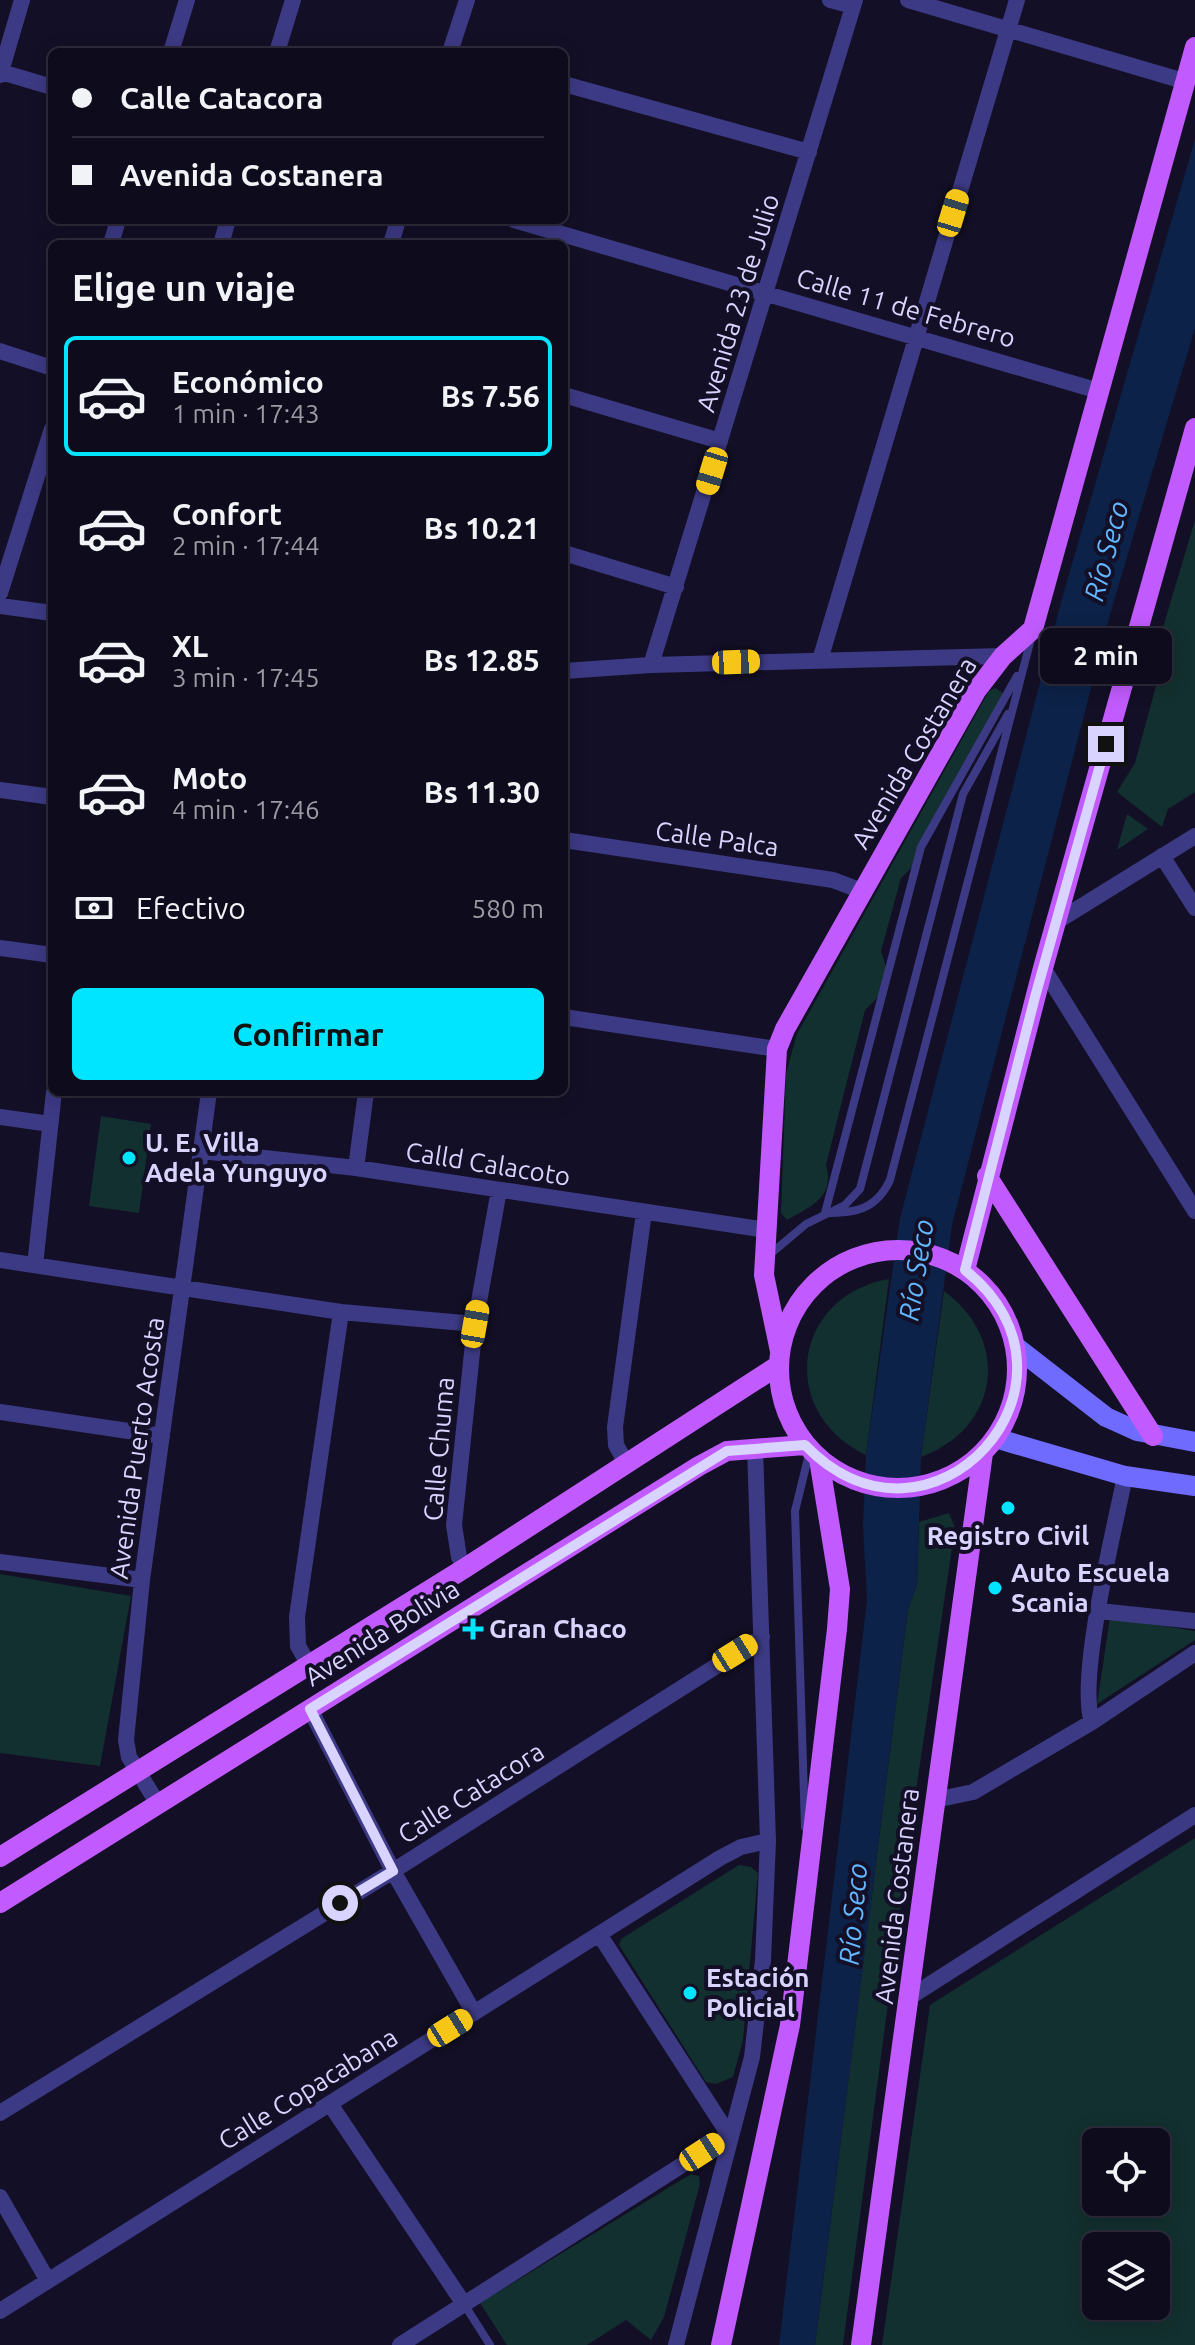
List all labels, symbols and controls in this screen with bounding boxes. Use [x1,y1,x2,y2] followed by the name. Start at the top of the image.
[120,81,323,115] text: Calle Catacora
[120,158,384,192] text: Avenida Costanera
[935,187,971,239] car
[691,191,784,415] street label: Avenida 23 de Julio
[793,262,1019,353] street label: Calle 11 de Febrero
[72,267,296,308] text: Elige un viaje
[76,360,148,432] icon: car
[172,365,324,399] text: Económico
[441,379,540,413] text: Bs 7.56
[172,399,320,428] text: 1 min · 17:43
[694,445,730,497] car
[76,492,148,564] icon: car
[172,497,282,531] text: Confort
[1077,498,1134,604] water label: Río Seco
[424,511,540,545] text: Bs 10.21
[172,531,320,560] text: 2 min · 17:44
[76,624,148,696] icon: car
[1040,628,1172,684] callout: 2 min
[172,629,208,663] text: XL
[1073,641,1139,670] text: 2 min
[424,643,540,677] text: Bs 12.85
[712,649,760,675] car
[845,652,982,853] street label: Avenida Costanera
[172,663,320,692] text: 3 min · 17:45
[1088,726,1124,762] route end
[76,756,148,828] icon: car
[172,761,247,795] text: Moto
[424,775,540,809] text: Bs 11.30
[172,795,320,824] text: 4 min · 17:46
[654,816,781,862] street label: Calle Palca
[72,886,116,930] icon: cash
[136,891,246,925] text: Efectivo
[472,894,544,923] text: 580 m
[72,988,544,1080] button: Confirmar
[145,1128,328,1187] place label: U. E. Villa Adela Yunguyo
[404,1136,572,1191] street label: Calld Calacoto
[120,1149,138,1167] marker: U. E. Villa Adela Yunguyo
[892,1217,939,1323] water label: Río Seco
[459,1298,491,1350] car
[104,1315,169,1581] street label: Avenida Puerto Acosta
[418,1376,459,1522] street label: Calle Chuma
[999,1499,1017,1517] marker: Registro Civil
[927,1521,1089,1550] place label: Registro Civil
[1011,1558,1170,1617] place label: Auto Escuela Scania
[299,1574,464,1692] street label: Avenida Bolivia
[986,1579,1004,1597] marker: Auto Escuela Scania
[489,1614,627,1643] place label: Gran Chaco
[464,1620,482,1638] marker: Gran Chaco
[708,1630,762,1676] car
[392,1736,549,1849] street label: Calle Catacora
[869,1786,924,2006] street label: Avenida Costanera
[833,1862,872,1966] water label: Río Seco
[322,1885,358,1921] route start
[706,1963,810,2022] place label: Estación Policial
[681,1984,699,2002] marker: Estación Policial
[423,2005,477,2051] car
[213,2022,402,2155] street label: Calle Copacabana
[1082,2128,1170,2320] map controls
[1082,2128,1170,2216] button: locate
[675,2129,729,2175] car
[1082,2232,1170,2320] button: layers

